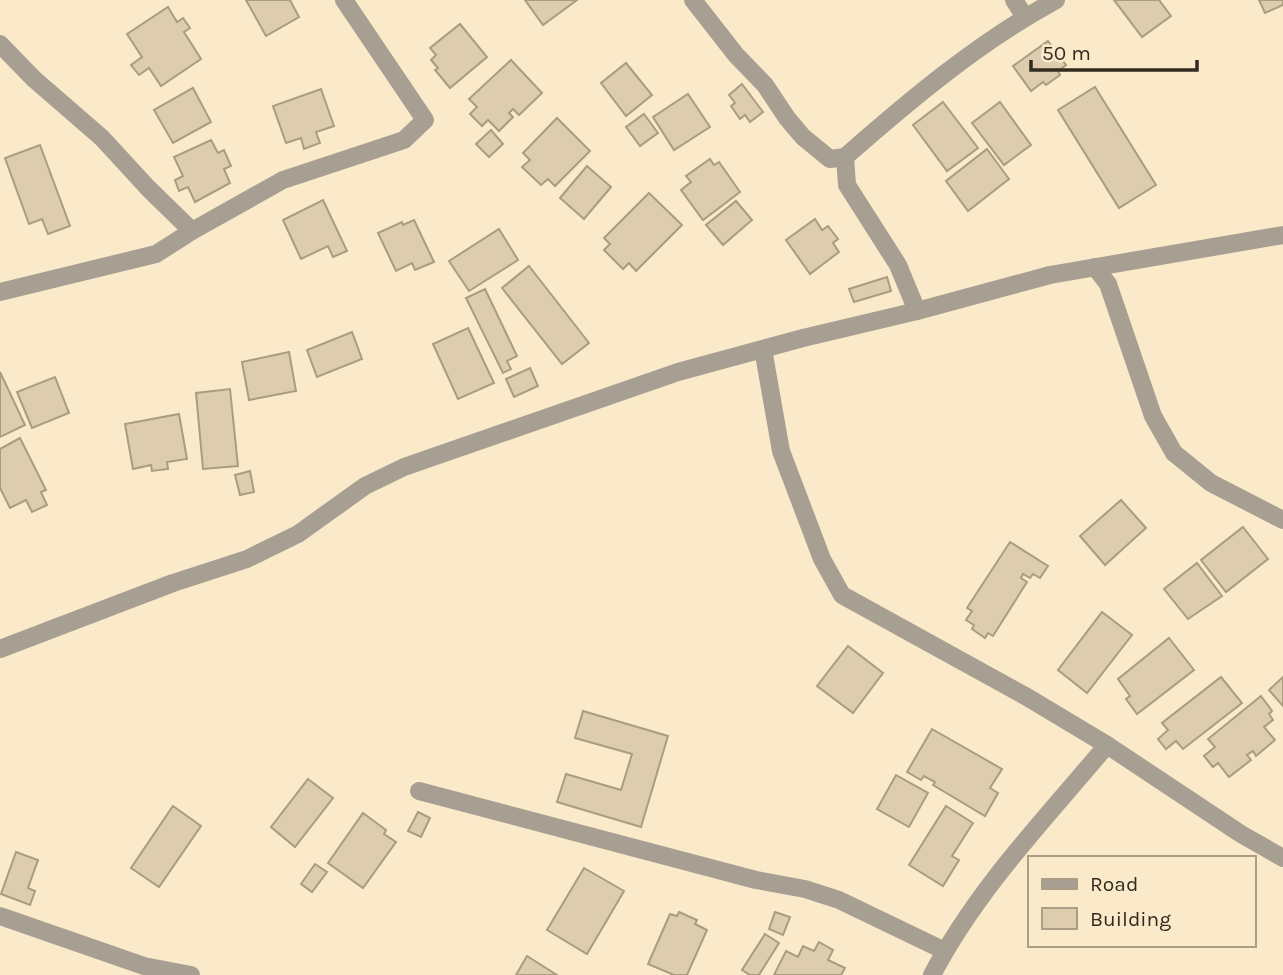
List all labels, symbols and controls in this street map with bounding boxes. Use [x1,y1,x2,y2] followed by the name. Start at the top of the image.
[1031,28,1197,72] scale bar
[1042,41,1091,65] text: 50 m
[1028,856,1255,947] legend
[1090,872,1138,896] text: Road
[1090,907,1171,931] text: Building

